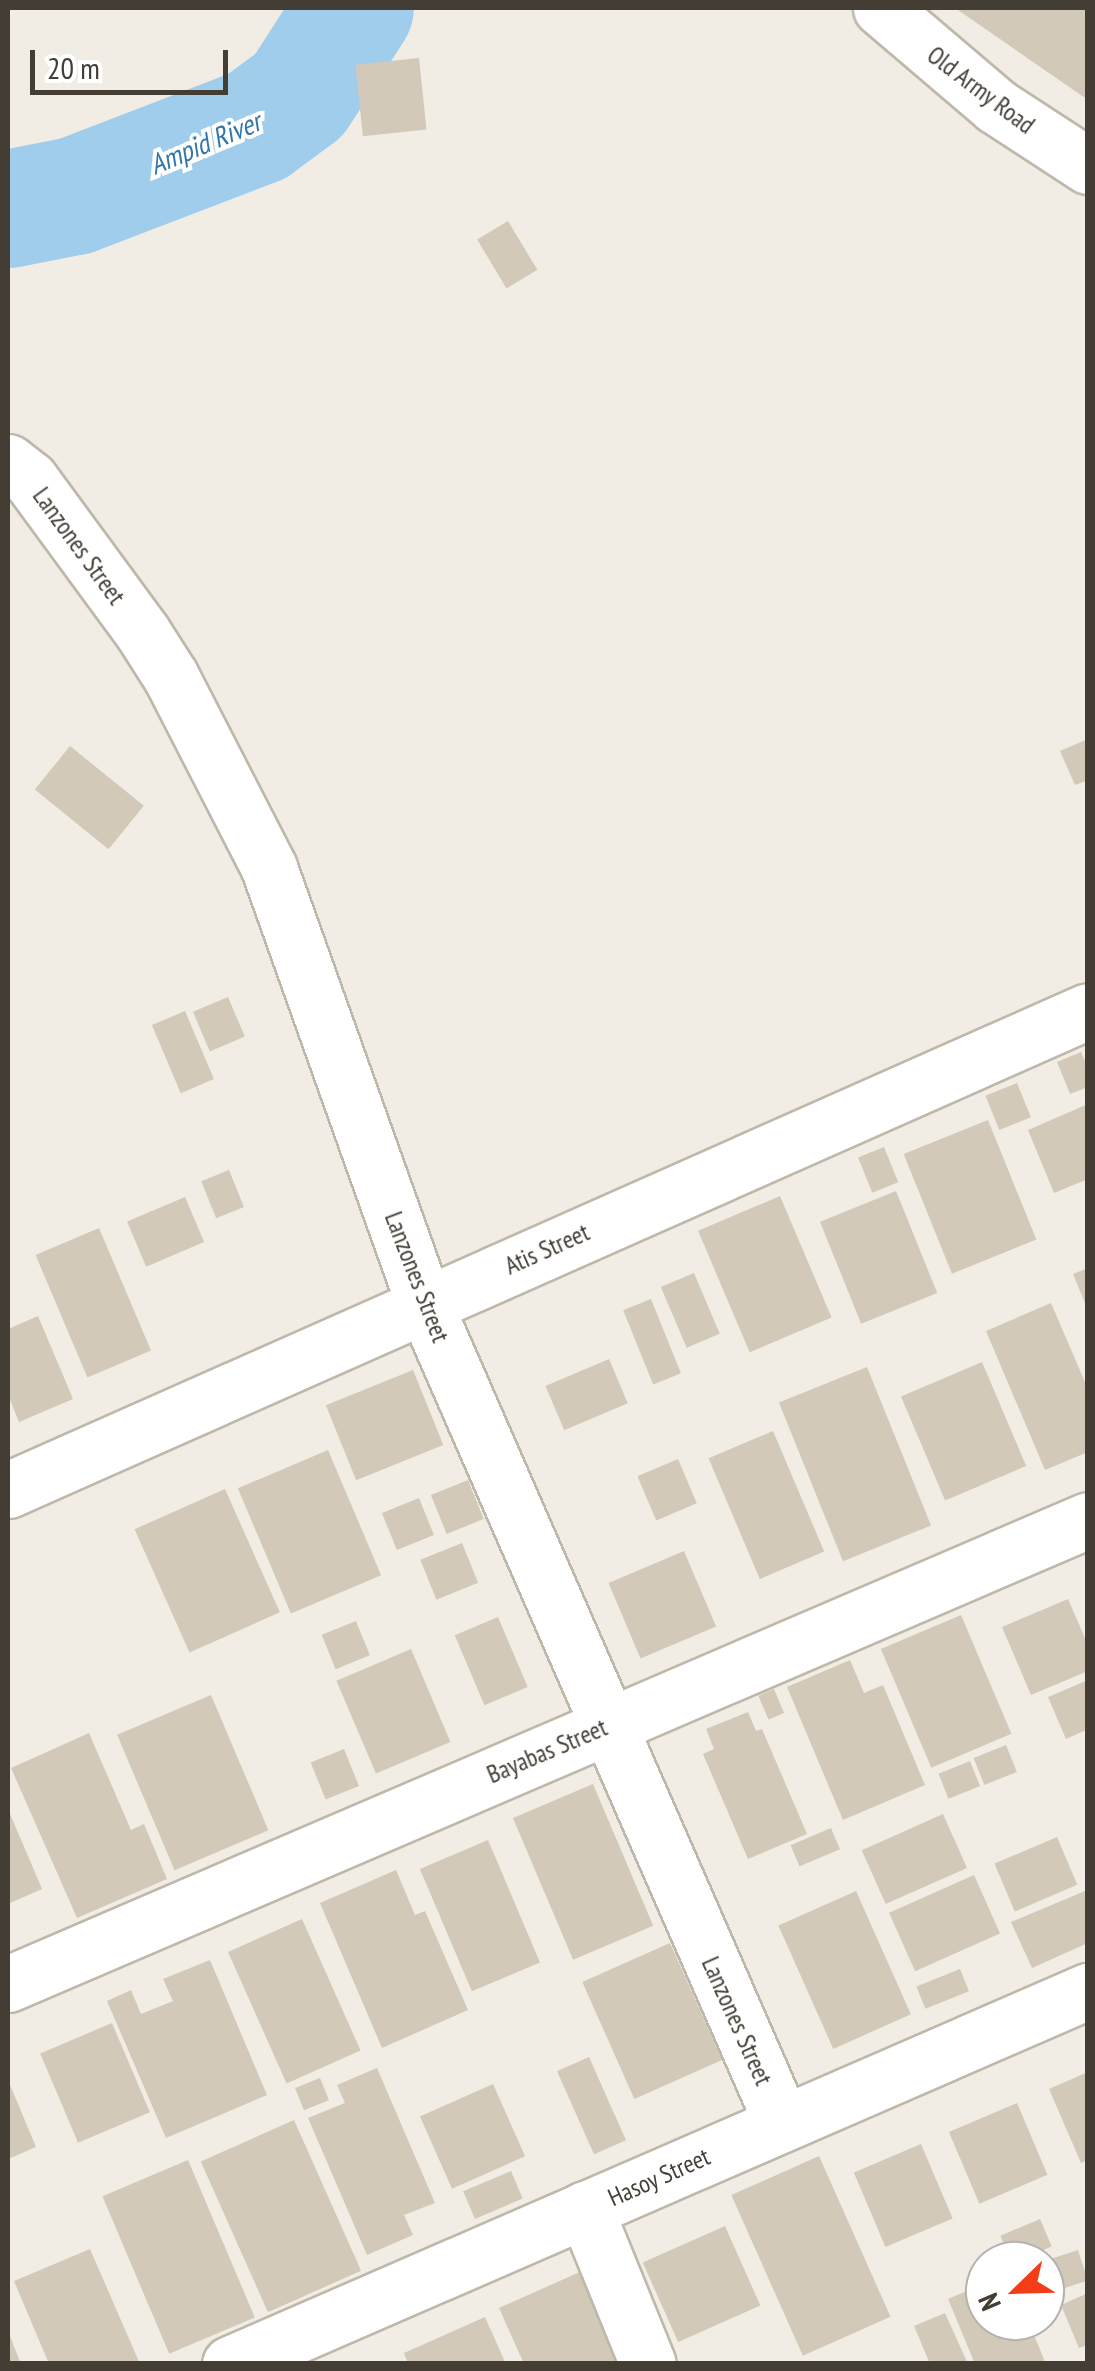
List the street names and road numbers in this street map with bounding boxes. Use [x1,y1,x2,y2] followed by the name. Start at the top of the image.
[921,40,1041,140] street label: Old Army Road
[27,482,131,610] street label: Lanzones Street
[378,1208,456,1346] street label: Lanzones Street
[500,1217,594,1281] street label: Atis Street
[482,1712,612,1790] street label: Bayabas Street
[695,1952,779,2090] street label: Lanzones Street
[603,2141,715,2213] street label: Hasoy Street

